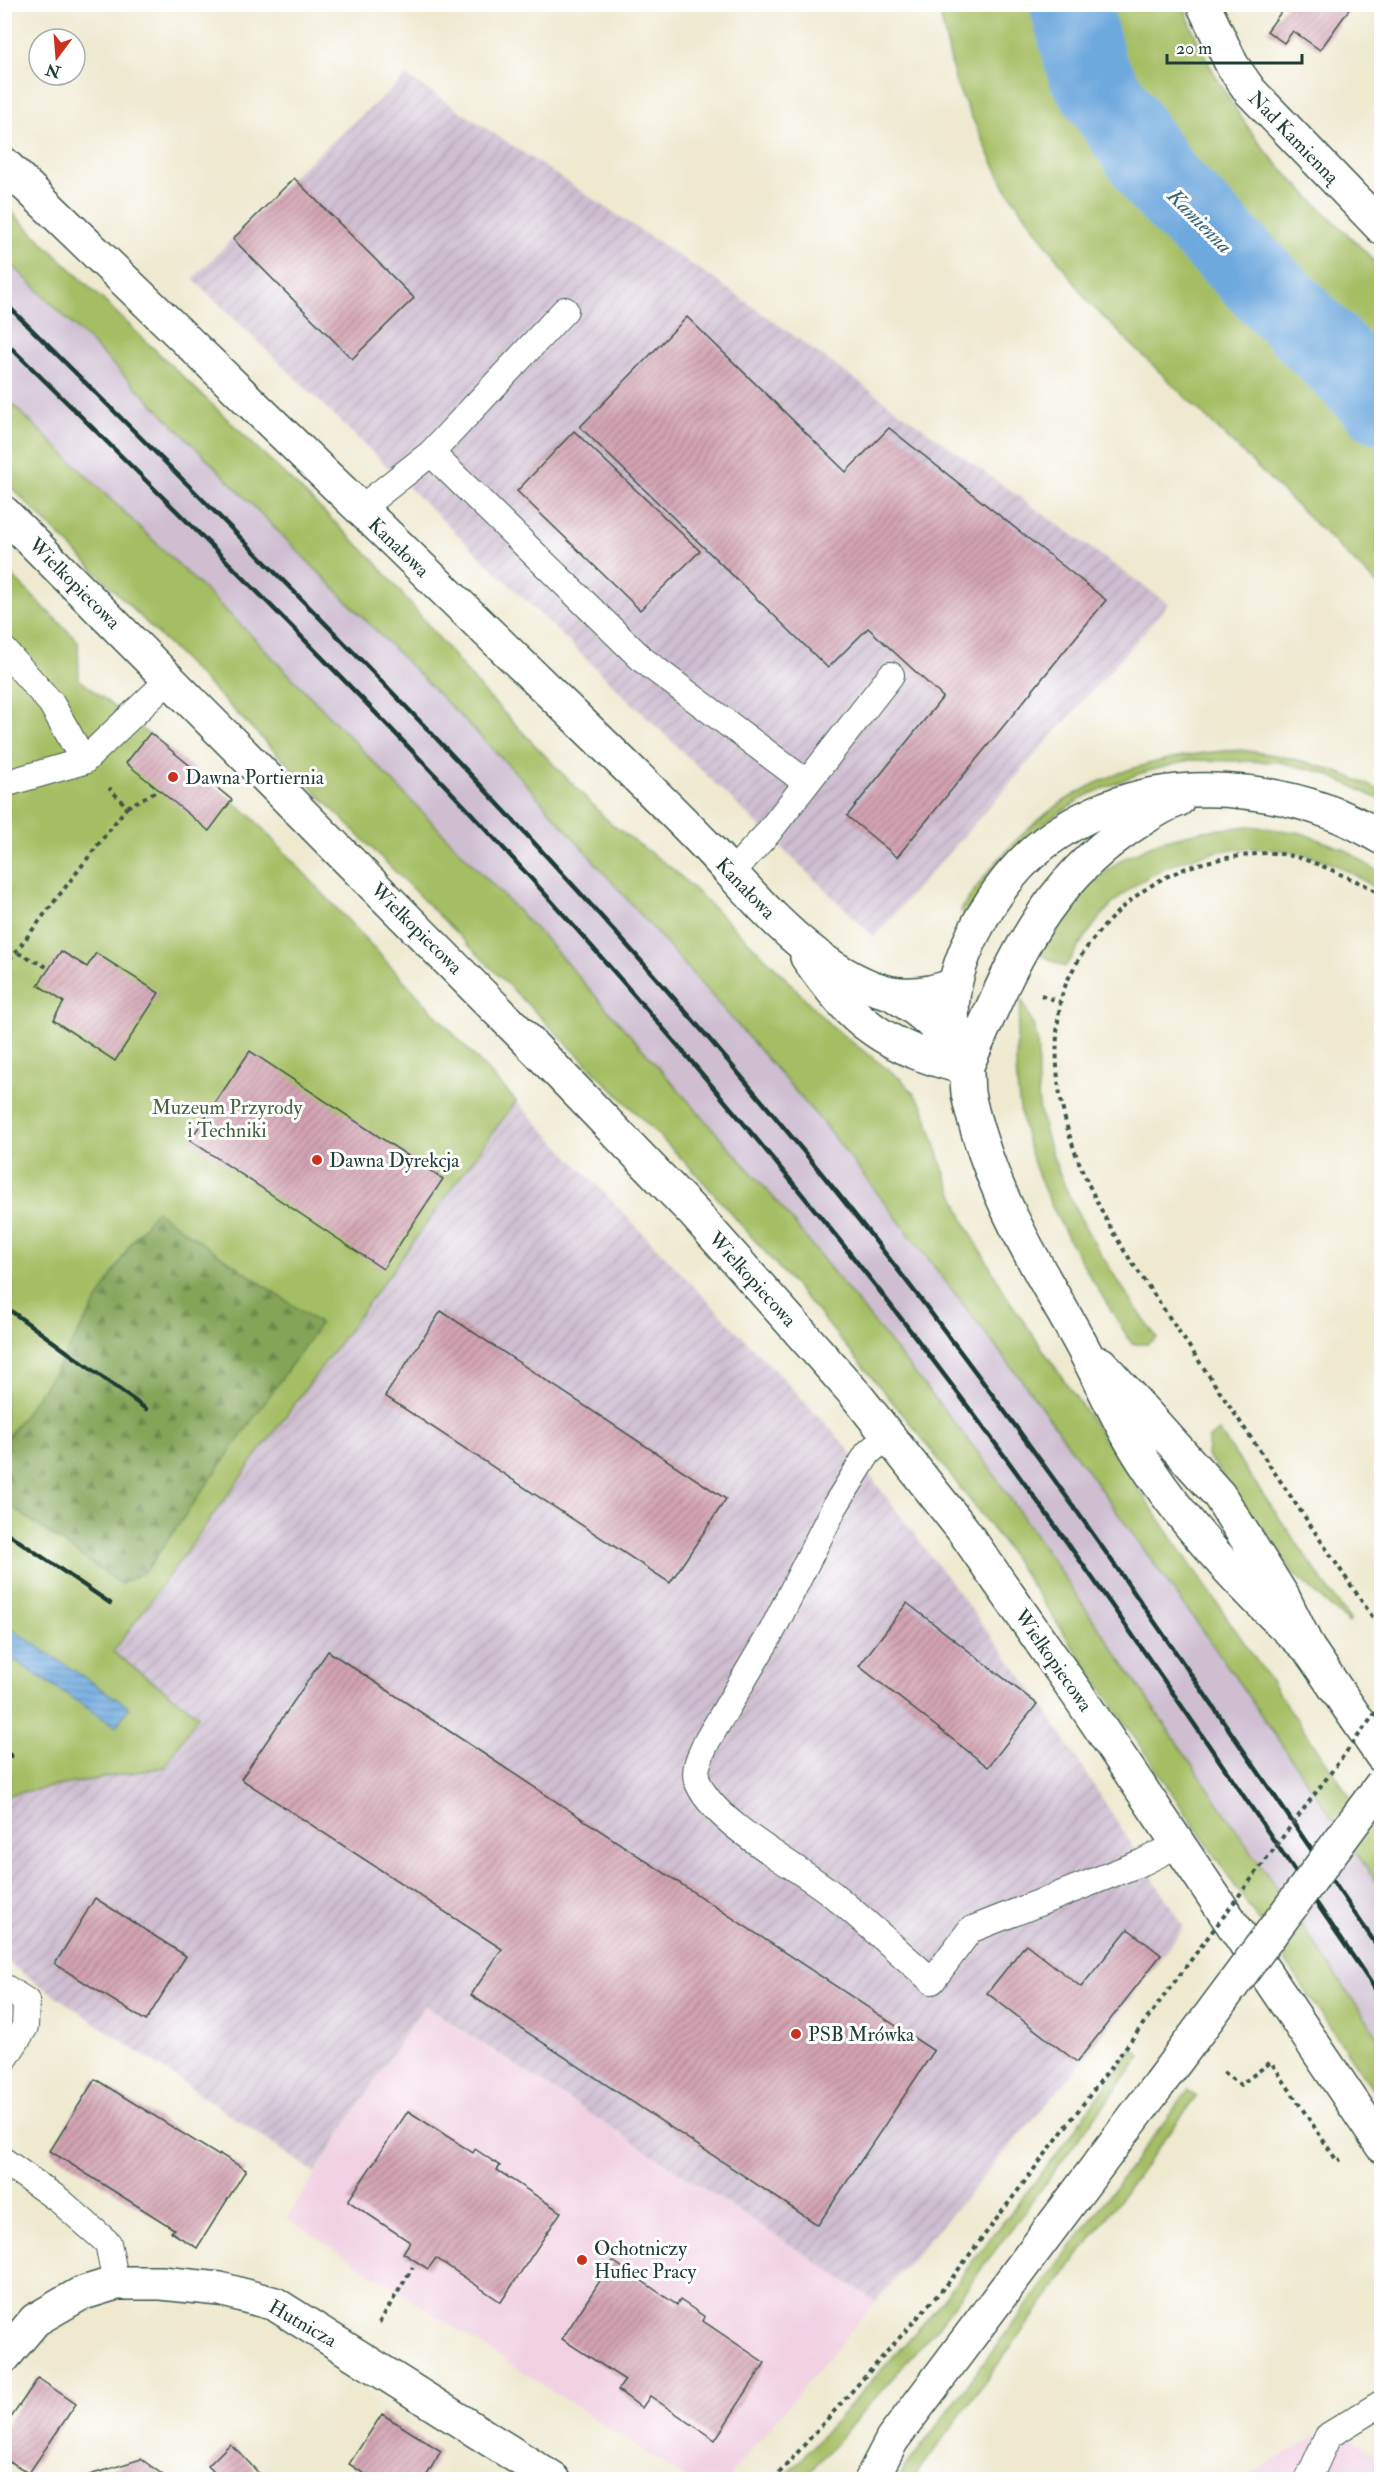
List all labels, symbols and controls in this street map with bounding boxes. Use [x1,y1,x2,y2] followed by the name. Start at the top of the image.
[27,27,87,87] north arrow
[1167,27,1302,65] scale bar
[1176,37,1212,60] text: 20 m
[43,59,64,82] text: N
[1243,86,1345,190] street label: Nad Kamienną
[1161,182,1238,260] water label: Kamienna
[363,512,435,583] street label: Kanałowa
[22,532,126,636] street label: Wielkopiecowa
[185,765,325,790] place label: Dawna Portiernia
[166,770,180,784] marker: Dawna Portiernia
[710,852,781,925] street label: Kanałowa
[364,877,468,981] street label: Wielkopiecowa
[152,1095,304,1143] park label: Muzeum Przyrody i Techniki
[329,1148,460,1173] place label: Dawna Dyrekcja
[310,1153,324,1167] marker: Dawna Dyrekcja
[702,1226,802,1333] street label: Wielkopiecowa
[1008,1603,1099,1718] street label: Wielkopiecowa
[808,2022,915,2047] place label: PSB Mrówka
[789,2027,803,2041] marker: PSB Mrówka
[594,2236,697,2284] place label: Ochotniczy Hufiec Pracy
[575,2253,589,2267] marker: Ochotniczy Hufiec Pracy
[264,2294,342,2353] street label: Hutnicza

